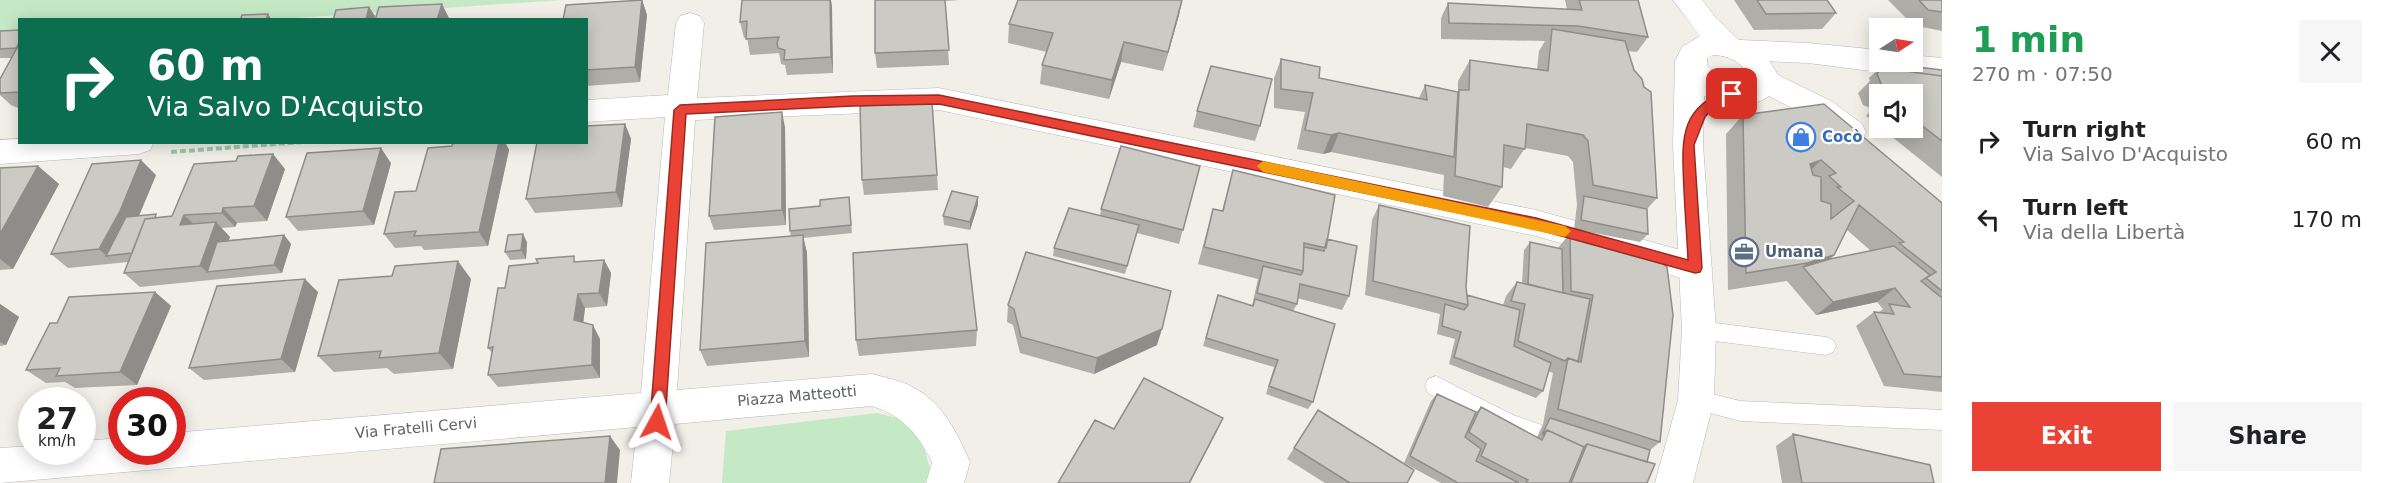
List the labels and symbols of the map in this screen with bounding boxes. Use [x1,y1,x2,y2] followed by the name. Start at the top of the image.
[1869,18,1923,72] north arrow
[1706,68,1757,119] pin
[1785,121,1817,153] shop icon: Cocò
[1822,128,1863,146] place label: Cocò
[1728,236,1760,268] office icon: Umana
[1765,243,1824,261] place label: Umana
[736,382,858,410] street label: Piazza Matteotti
[108,387,186,465] speed limit sign: 30
[625,390,689,454] position arrow
[354,414,478,442] street label: Via Fratelli Cervi

